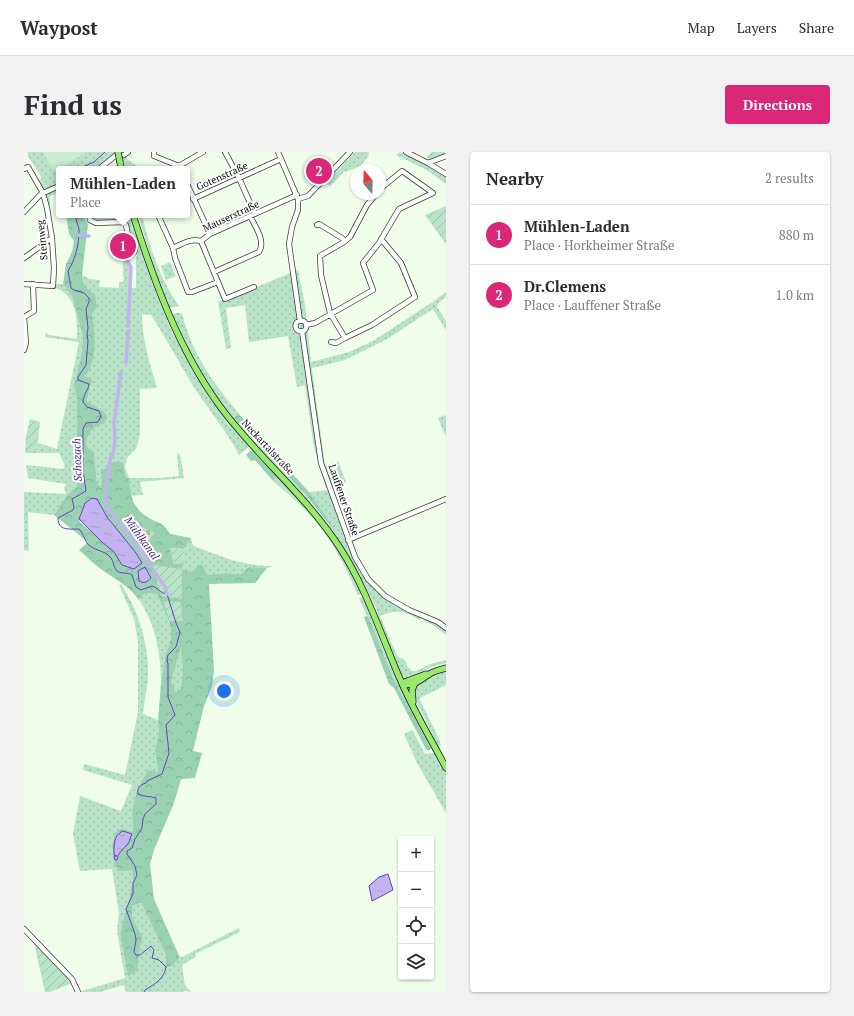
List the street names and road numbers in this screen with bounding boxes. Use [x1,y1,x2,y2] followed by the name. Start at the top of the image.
[194,159,250,193] street label: Gotenstraße
[201,197,261,235] street label: Mauserstraße
[33,218,51,261] street label: Steinweg
[239,417,297,477] street label: Neckartalstraße
[326,463,362,537] street label: Lauffener Straße

